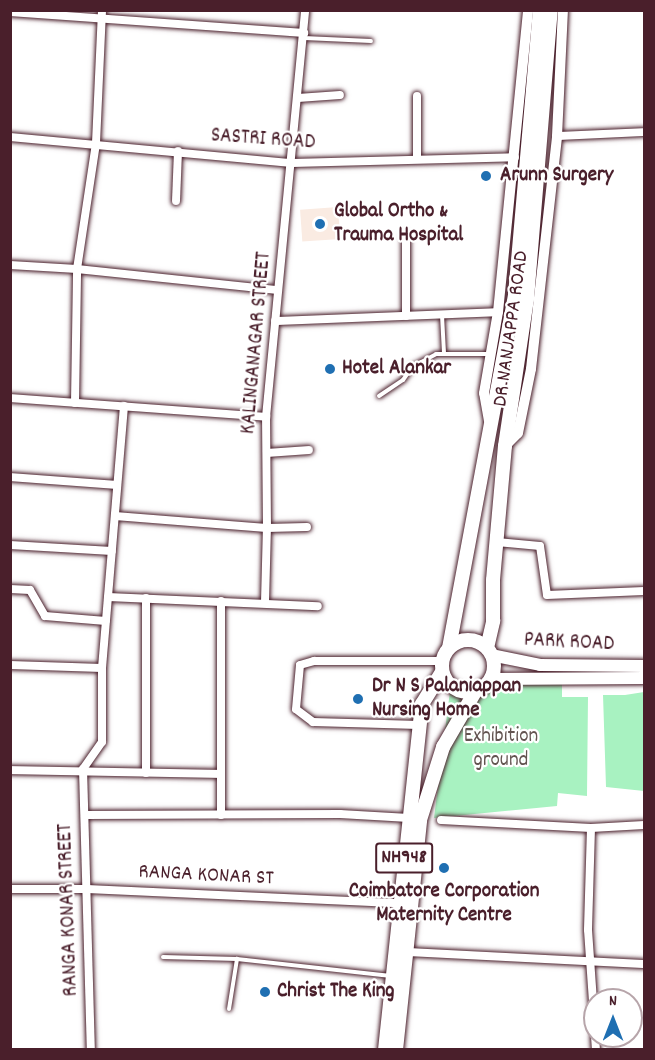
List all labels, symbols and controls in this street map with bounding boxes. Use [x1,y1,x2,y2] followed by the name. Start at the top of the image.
[210,124,316,156] street label: SASTRI ROAD
[500,163,613,189] place label: Arunn Surgery
[477,167,495,185] marker: Arunn Surgery
[334,199,463,249] place label: Global Ortho & Trauma Hospital
[311,215,329,233] marker: Global Ortho & Trauma Hospital
[489,249,535,409] street label: DR NANJAPPA ROAD
[236,251,278,435] street label: KALINGANAGAR STREET
[342,356,451,382] place label: Hotel Alankar
[323,362,337,376] marker: Hotel Alankar
[523,628,615,658] street label: PARK ROAD
[372,674,521,724] place label: Dr N S Palaniappan Nursing Home
[349,690,367,708] marker: Dr N S Palaniappan Nursing Home
[464,724,538,774] park label: Exhibition ground
[53,823,85,997] street label: RANGA KONAR STREET
[374,841,434,875] road number: NH948
[435,859,453,877] marker: Coimbatore Corporation Maternity Centre
[138,860,274,892] street label: RANGA KONAR ST
[349,879,539,929] place label: Coimbatore Corporation Maternity Centre
[277,979,395,1005] place label: Christ The King
[258,985,272,999] marker: Christ The King
[583,988,643,1048] north arrow
[609,990,617,1013] text: N

